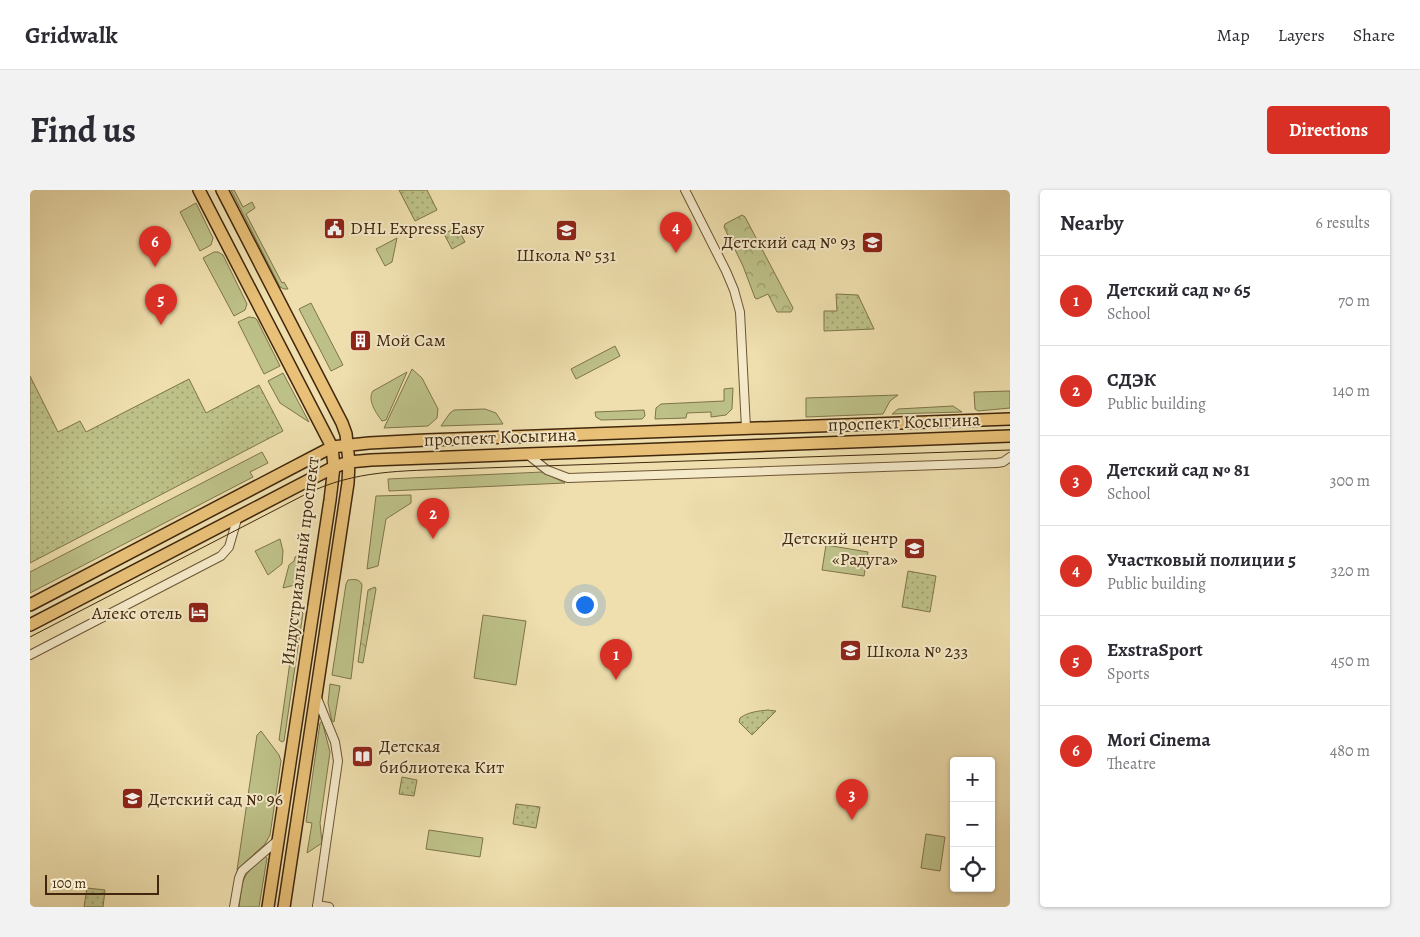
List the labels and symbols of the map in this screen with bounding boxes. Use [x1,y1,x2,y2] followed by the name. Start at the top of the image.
[660,212,692,253] pin: 4
[322,216,346,240] public building icon: DHL Express Easy
[350,216,485,240] place label: DHL Express Easy
[554,218,578,242] school or university icon: Школа № 531
[139,226,171,267] pin: 6
[722,230,856,254] place label: Детский сад № 93
[860,230,884,254] school or university icon: Детский сад № 93
[516,243,616,267] place label: Школа № 531
[145,284,177,325] pin: 5
[348,328,372,352] building icon: Мой Сам
[376,328,446,352] place label: Мой Сам
[827,407,981,437] street label: проспект Косыгина
[423,422,577,452] street label: проспект Косыгина
[275,455,325,667] street label: Индустриальный проспект
[417,498,449,539] pin: 2
[782,526,898,571] place label: Детский центр «Радуга»
[902,536,926,560] school or university icon: Детский центр «Радуга»
[572,592,598,618] your location
[91,601,182,625] place label: Алекс отель
[186,601,210,625] hotel icon: Алекс отель
[600,639,632,680] pin: 1
[838,639,862,663] school or university icon: Школа № 233
[866,639,968,663] place label: Школа № 233
[379,734,504,779] place label: Детская библиотека Кит
[351,744,375,768] library icon: Детская библиотека Кит
[836,779,868,820] pin: 3
[120,787,144,811] school or university icon: Детский сад № 96
[148,787,283,811] place label: Детский сад № 96
[45,872,159,895] scale bar

